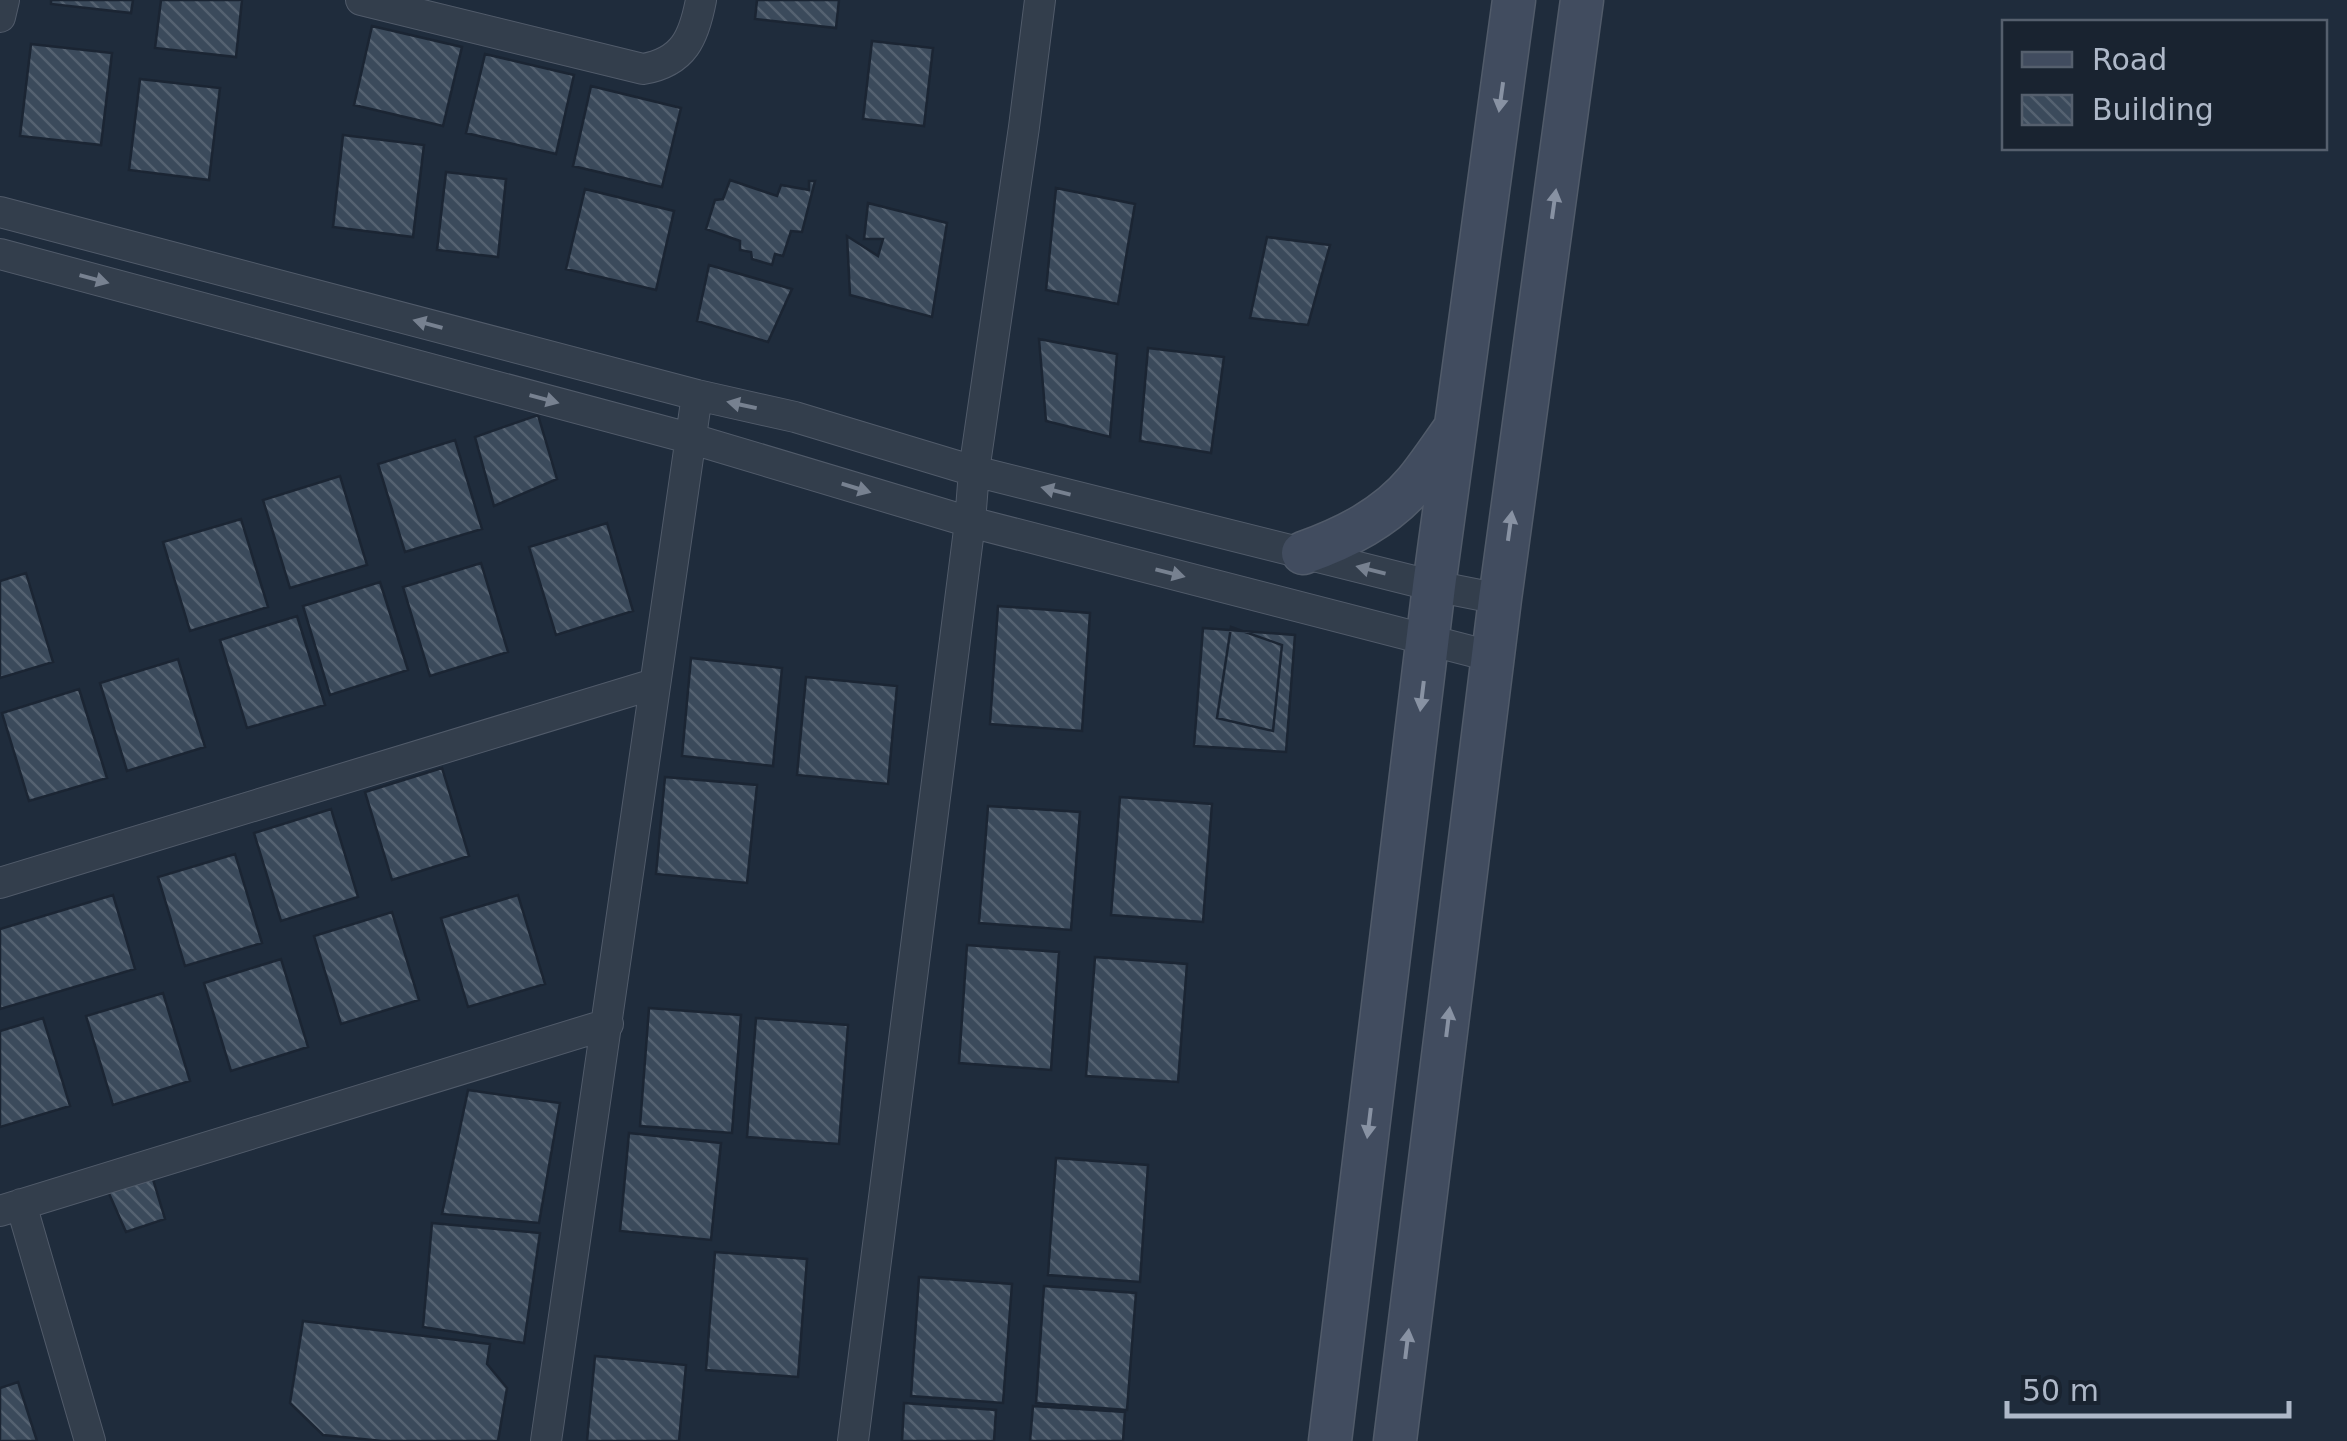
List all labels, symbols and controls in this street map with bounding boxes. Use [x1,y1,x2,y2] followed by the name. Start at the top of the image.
[2002,20,2327,150] legend
[2092,42,2167,77] text: Road
[1492,81,1508,113] one-way arrow
[2092,92,2214,127] text: Building
[1547,187,1563,219] one-way arrow
[79,272,110,288] one-way arrow
[412,316,443,332] one-way arrow
[528,391,559,407] one-way arrow
[726,397,757,412] one-way arrow
[841,481,872,496] one-way arrow
[1040,483,1071,498] one-way arrow
[1502,509,1518,541] one-way arrow
[1355,562,1386,578] one-way arrow
[1155,566,1186,581] one-way arrow
[1414,681,1430,713] one-way arrow
[1440,1005,1456,1037] one-way arrow
[1361,1108,1377,1140] one-way arrow
[1400,1328,1416,1360] one-way arrow
[2007,1356,2290,1418] scale bar
[2022,1373,2099,1408] text: 50 m

